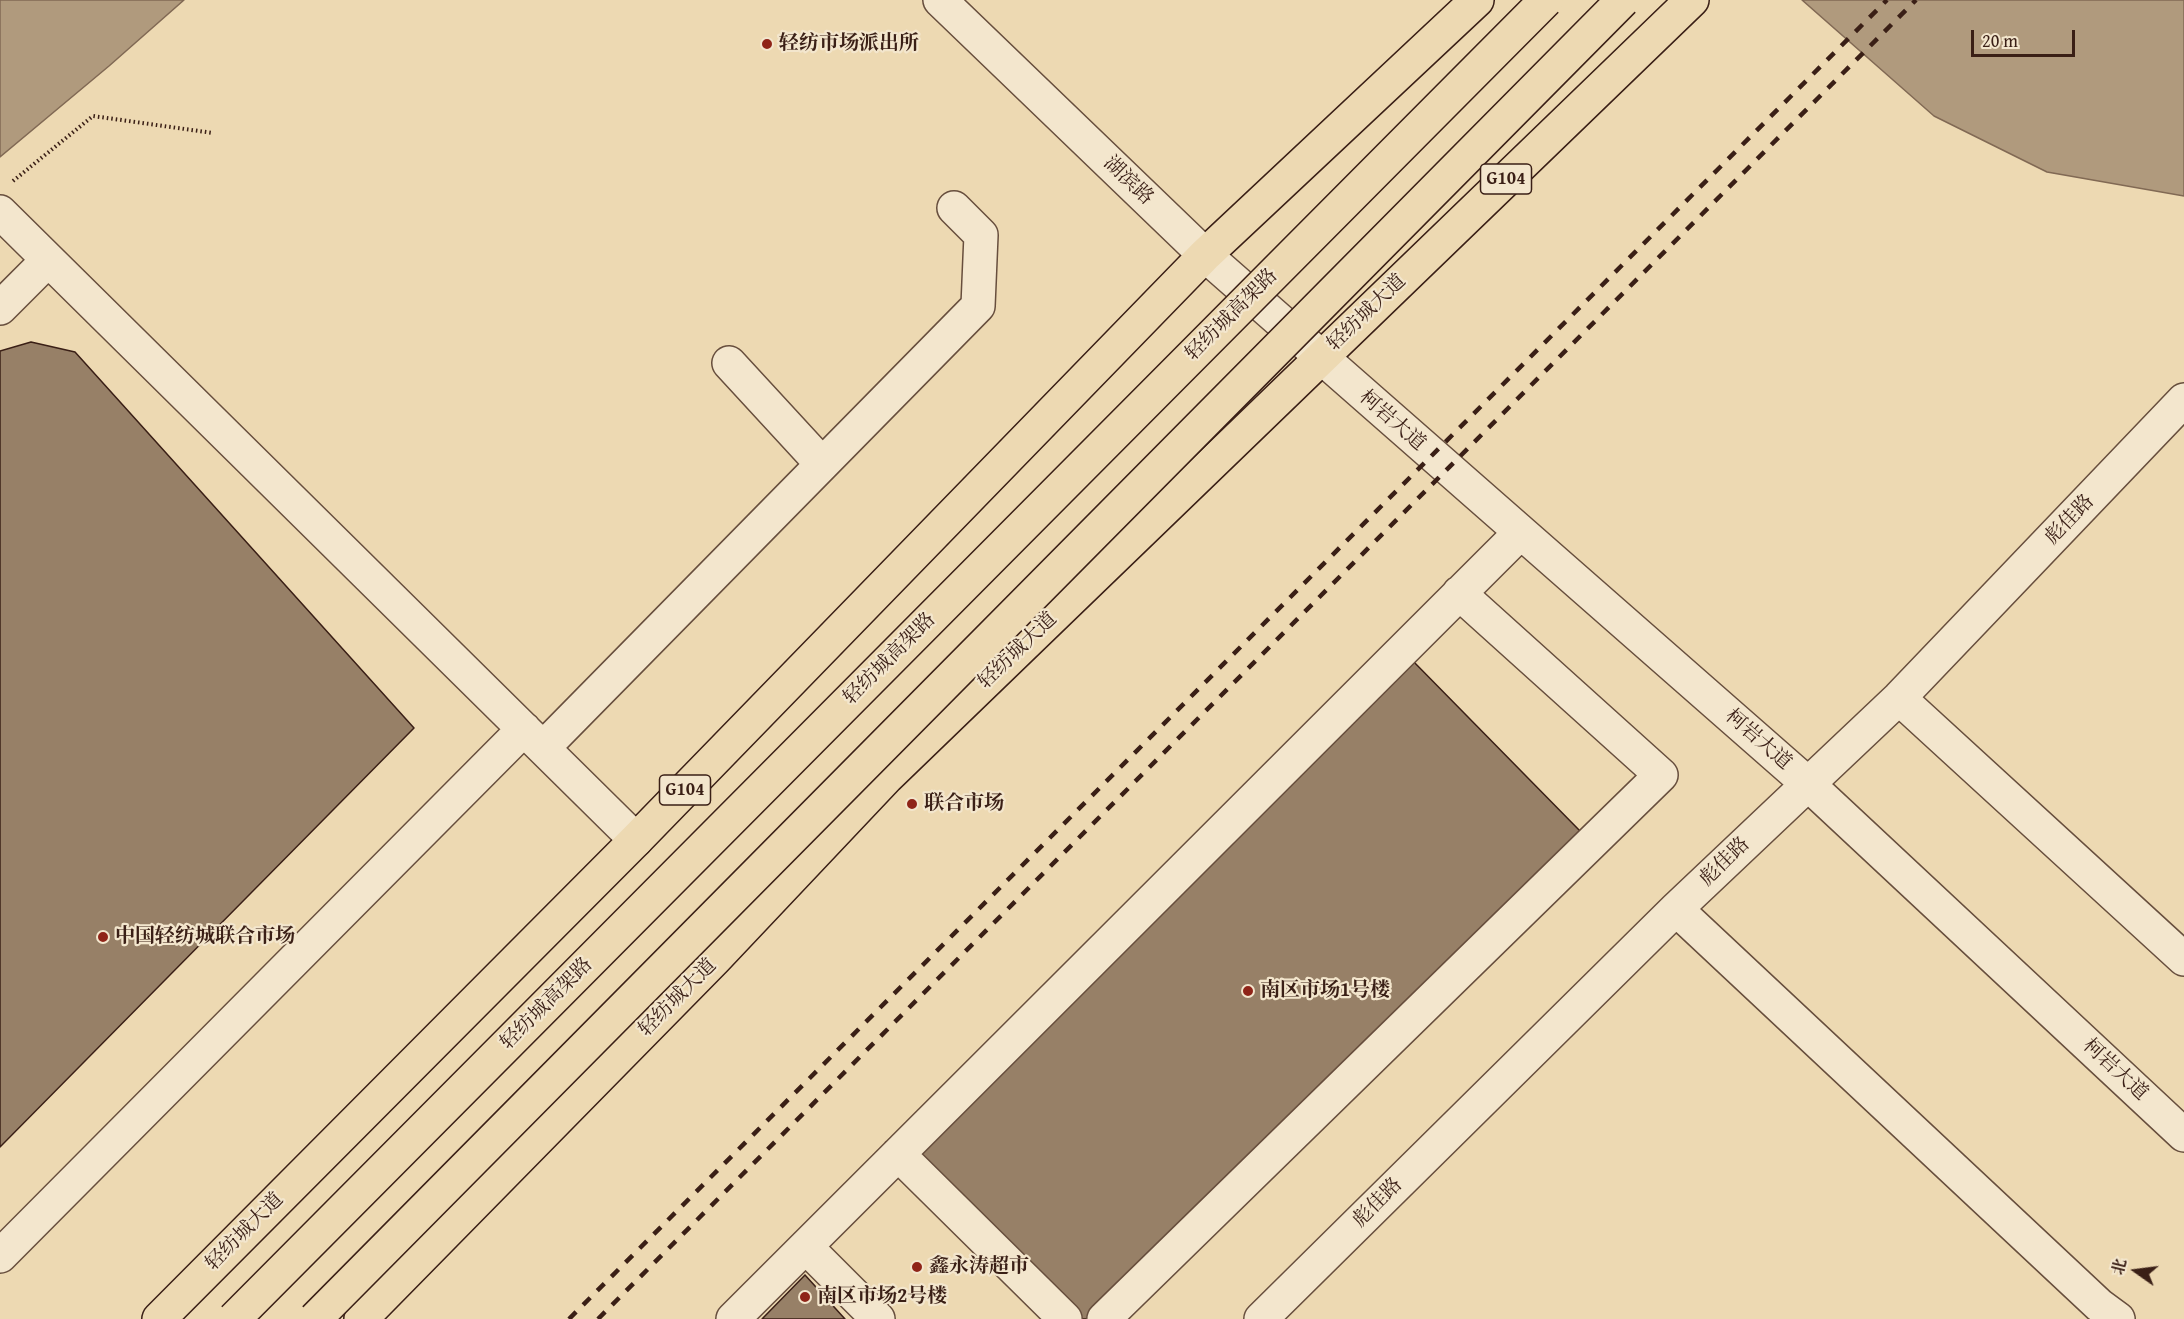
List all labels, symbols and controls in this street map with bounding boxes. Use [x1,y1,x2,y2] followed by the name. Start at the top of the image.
[1974,18,2078,56] scale bar
[1982,27,2018,54] text: 20 m
[779,32,919,56] place label: 轻纺市场派出所
[760,37,774,51] marker: 轻纺市场派出所
[1098,152,1158,210] street label: 湖滨路
[1480,164,1532,194] road number: G104
[1181,264,1283,366] street label: 轻纺城高架路
[1323,270,1411,356] street label: 轻纺城大道
[1354,386,1430,456] street label: 柯岩大道
[2041,490,2099,550] street label: 彪佳路
[839,608,941,710] street label: 轻纺城高架路
[974,608,1062,694] street label: 轻纺城大道
[1720,705,1796,775] street label: 柯岩大道
[660,775,710,805] road number: G104
[924,792,1004,816] place label: 联合市场
[905,797,919,811] marker: 联合市场
[1695,833,1755,891] street label: 彪佳路
[115,925,295,949] place label: 中国轻纺城联合市场
[96,930,110,944] marker: 中国轻纺城联合市场
[496,953,598,1055] street label: 轻纺城高架路
[634,954,722,1042] street label: 轻纺城大道
[1260,979,1390,1003] place label: 南区市场1号楼
[1241,984,1255,998] marker: 南区市场1号楼
[2078,1034,2152,1106] street label: 柯岩大道
[1348,1173,1408,1233] street label: 彪佳路
[201,1188,289,1276] street label: 轻纺城大道
[2106,1241,2166,1301] north arrow
[929,1255,1029,1279] place label: 鑫永涛超市
[2105,1256,2132,1277] text: 北
[910,1260,924,1274] marker: 鑫永涛超市
[817,1285,947,1309] place label: 南区市场2号楼
[798,1290,812,1304] marker: 南区市场2号楼

